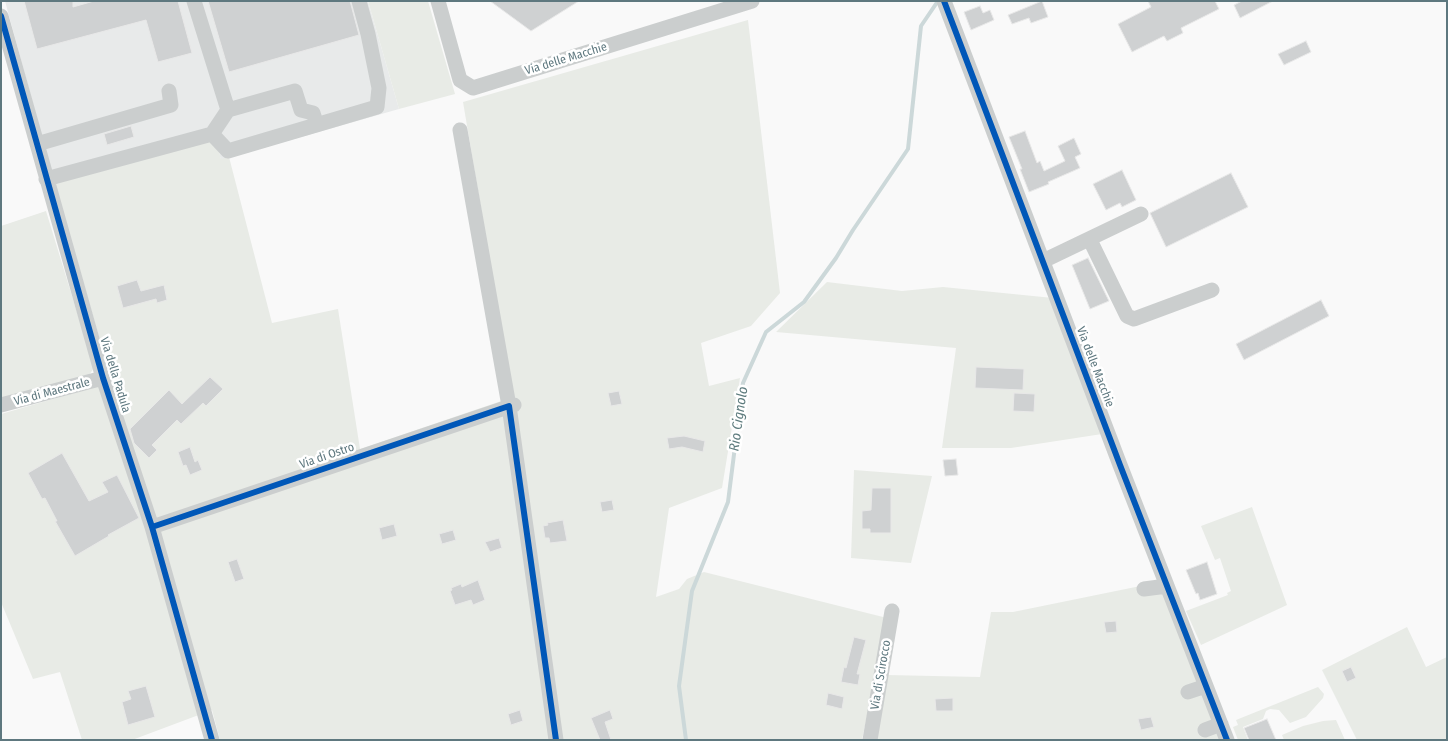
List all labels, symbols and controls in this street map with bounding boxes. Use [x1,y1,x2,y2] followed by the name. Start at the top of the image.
[523,40,609,78] street label: Via delle Macchie
[1073,325,1117,409] street label: Via delle Macchie
[97,335,133,415] street label: Via della Padula
[12,375,92,409] street label: Via di Maestrale
[726,386,752,452] water label: Rio Cignolo
[298,440,356,472] street label: Via di Ostro
[868,639,894,711] street label: Via di Scirocco

